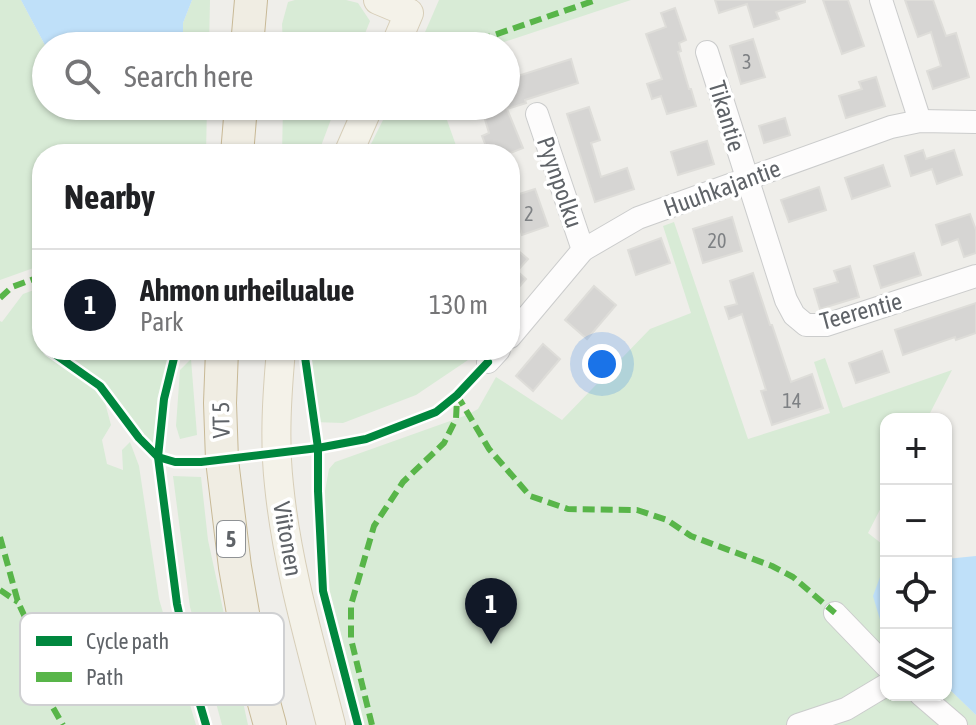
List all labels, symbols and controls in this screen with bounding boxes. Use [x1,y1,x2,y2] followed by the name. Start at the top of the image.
[32,32,520,120] search box
[742,50,752,73] house number: 3
[60,54,104,98] icon: search
[124,59,253,93] text: Search here
[704,77,750,155] street label: Tikantie
[532,133,588,231] street label: Pyynpolku
[660,154,784,222] street label: Huuhkajantie
[64,177,155,216] text: Nearby
[524,202,534,225] house number: 2
[708,229,726,252] house number: 20
[140,273,354,307] text: Ahmon urheilualue
[817,287,905,335] street label: Teerentie
[84,290,96,320] text: 1
[429,290,488,320] text: 130 m
[140,307,183,337] text: Park
[582,344,622,384] your location
[783,389,801,412] house number: 14
[207,401,235,439] street label: VT 5
[880,413,952,701] map controls
[880,413,952,485] button: +
[880,485,952,557] button: −
[268,500,308,578] street label: Viitonen
[217,521,245,557] road number: 5
[880,557,952,629] button: locate
[465,578,517,644] pin: 1
[20,613,284,705] legend
[86,628,169,654] text: Cycle path
[880,629,952,701] button: layers
[86,664,124,690] text: Path

